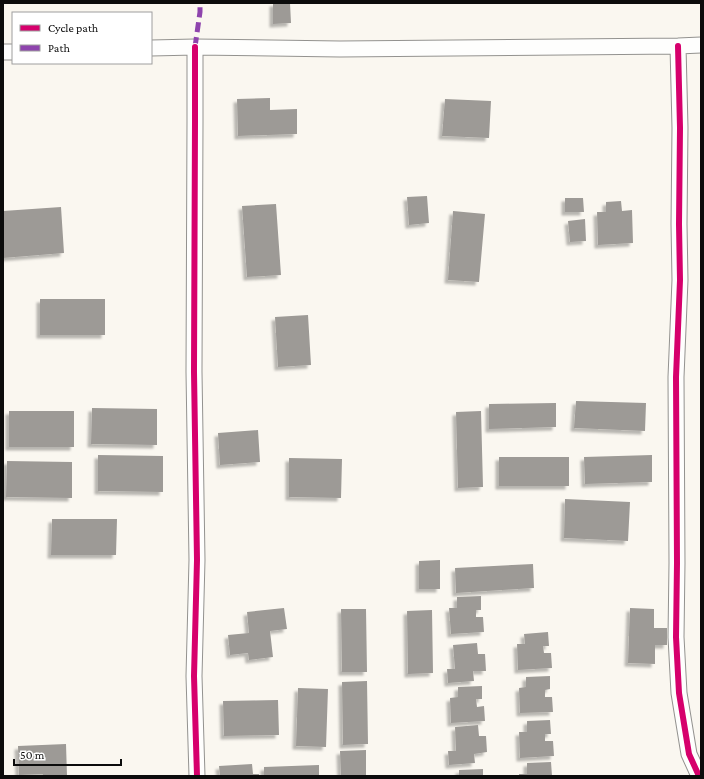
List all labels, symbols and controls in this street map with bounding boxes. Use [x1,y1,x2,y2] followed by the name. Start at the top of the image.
[12,12,152,64] legend
[48,21,99,35] text: Cycle path
[48,41,70,55] text: Path
[14,741,121,767] scale bar
[20,748,45,762] text: 50 m

